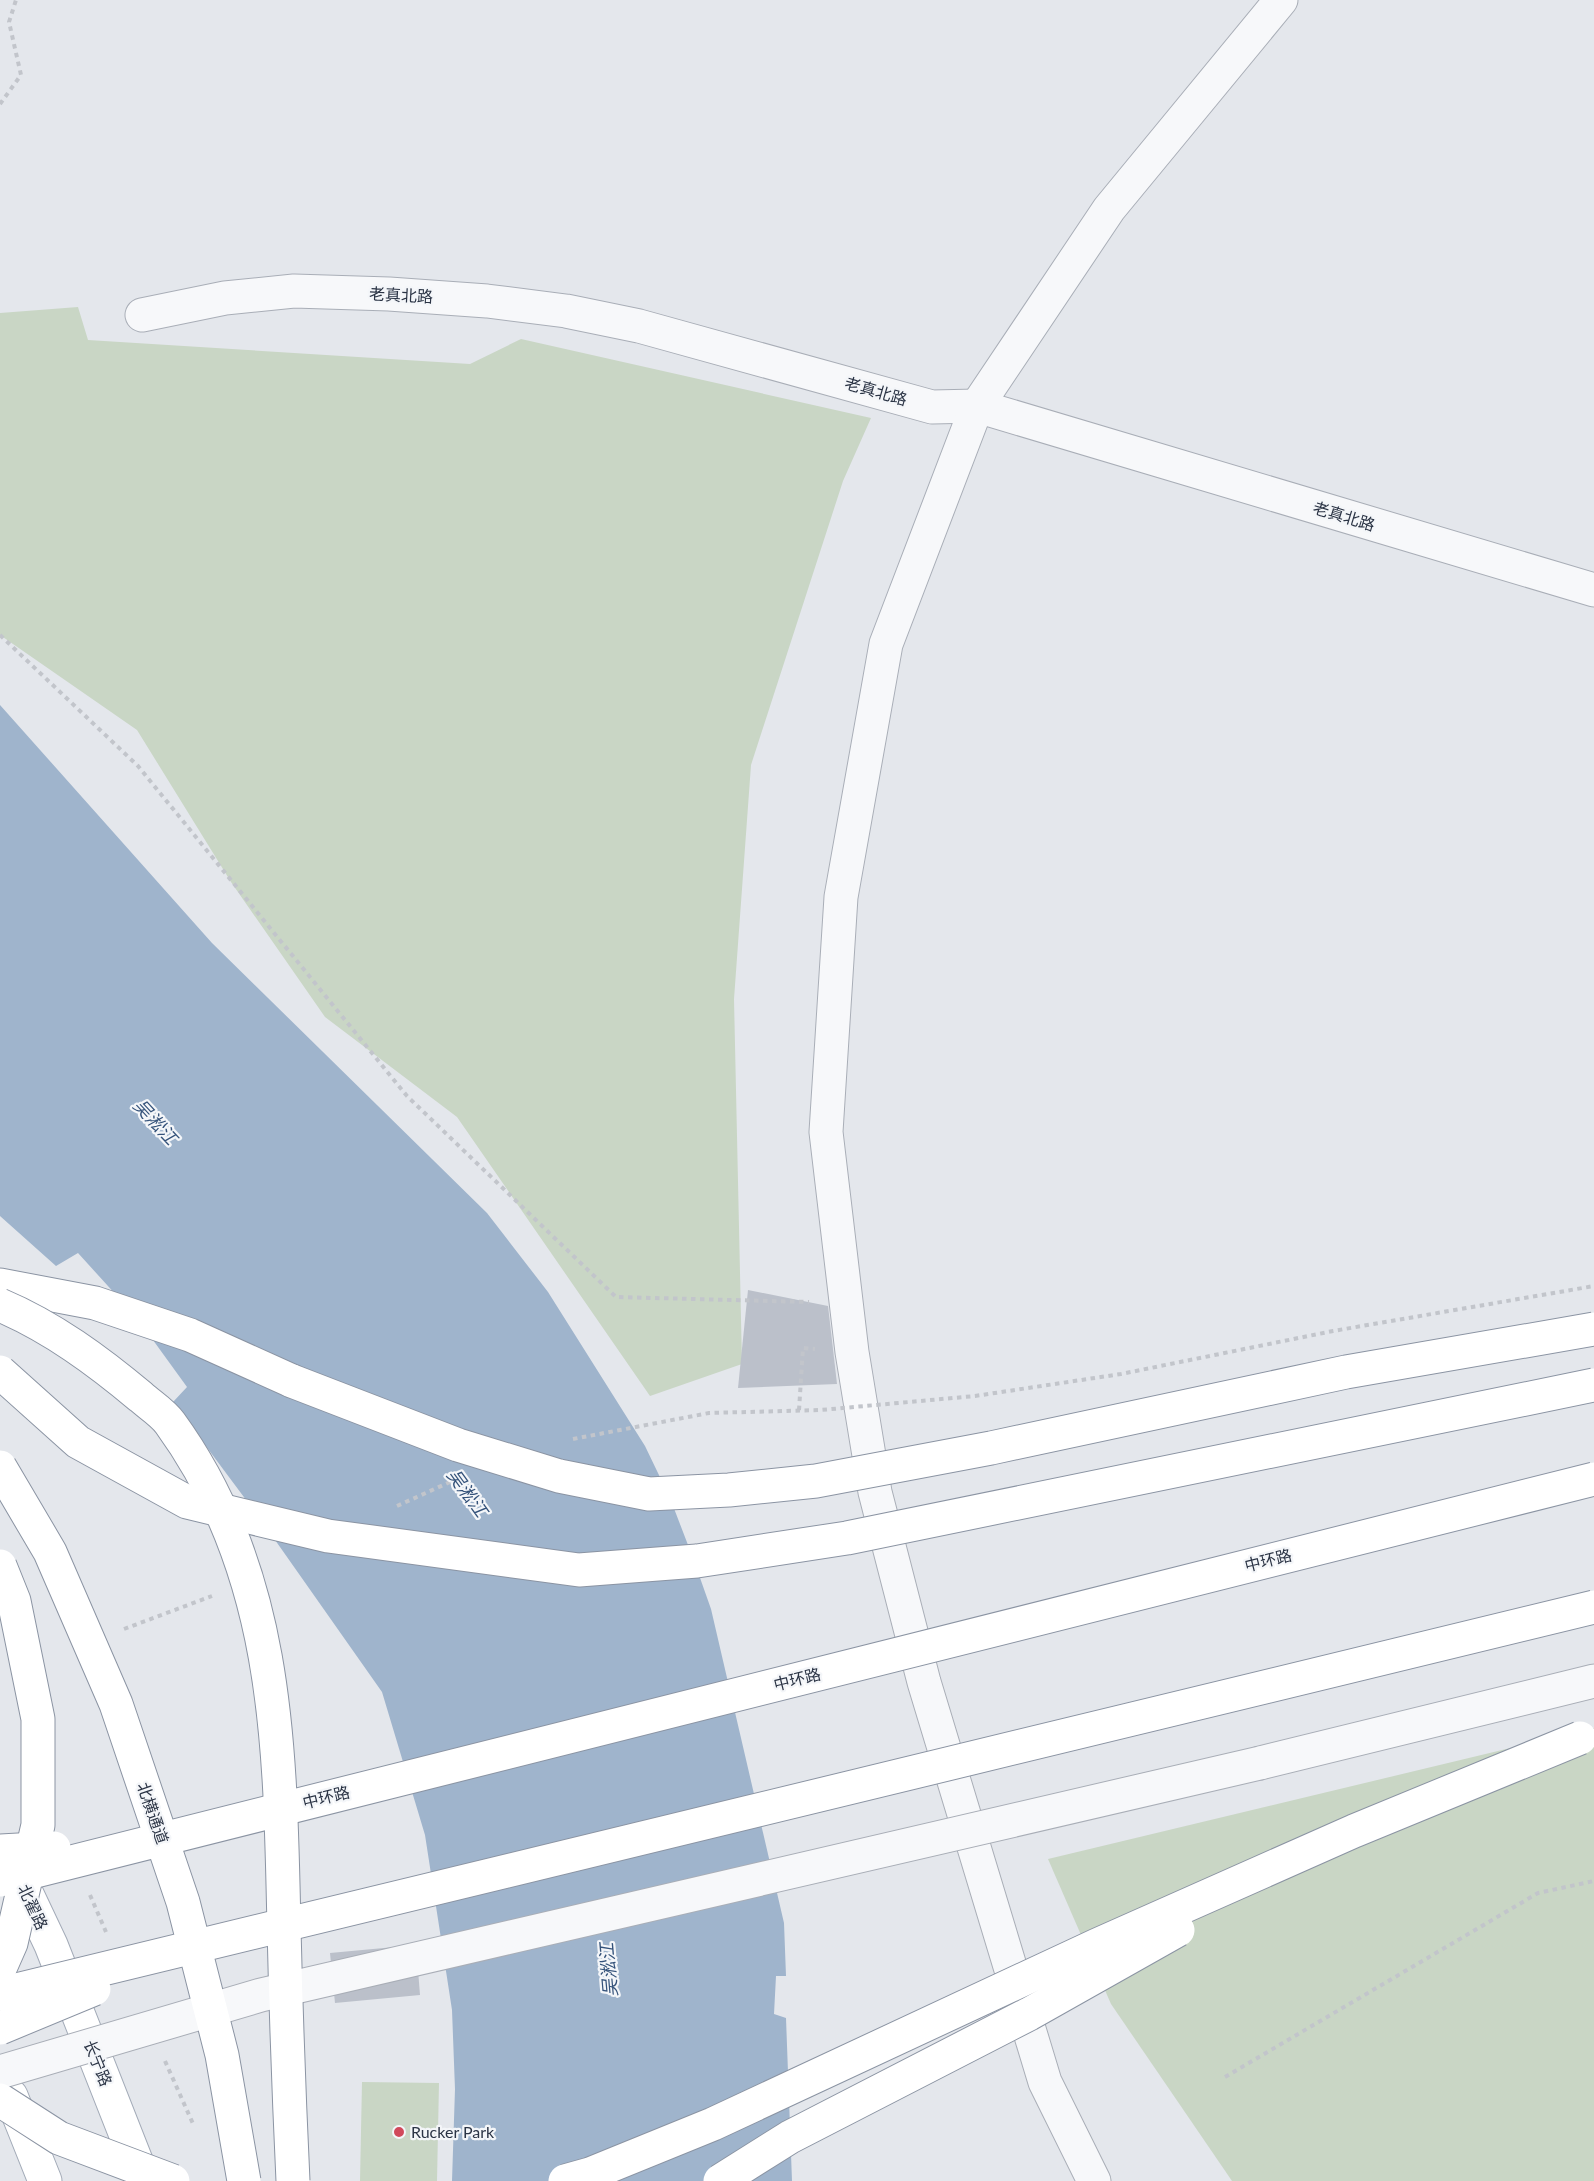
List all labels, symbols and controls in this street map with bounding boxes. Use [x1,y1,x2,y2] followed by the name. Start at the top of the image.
[369,283,433,306] street label: 老真北路
[843,373,910,408] street label: 老真北路
[1311,497,1378,534] street label: 老真北路
[129,1094,184,1150] water label: 吴淞江
[443,1464,494,1522] water label: 吴淞江
[1242,1544,1293,1575] street label: 中环路
[771,1663,822,1694] street label: 中环路
[134,1779,173,1846] street label: 北横通道
[300,1781,351,1812] street label: 中环路
[15,1881,52,1933] street label: 北翟路
[595,1940,621,1998] water label: 吴淞江
[81,2037,116,2089] street label: 长宁路
[411,2122,495,2141] place label: Rucker Park
[392,2125,406,2139] marker: Rucker Park

